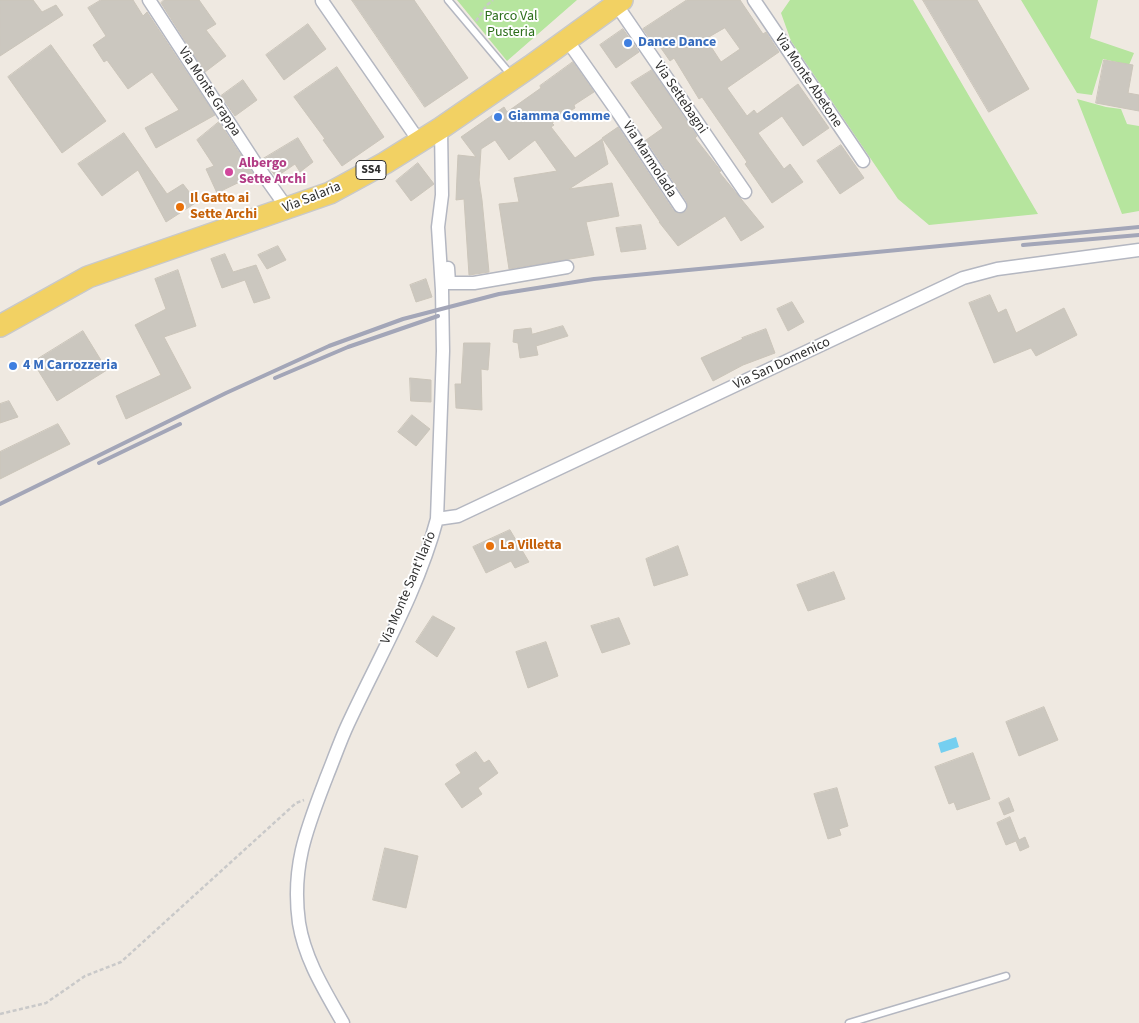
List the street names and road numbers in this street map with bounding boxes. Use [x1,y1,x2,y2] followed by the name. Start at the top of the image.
[771,31,845,131] street label: Via Monte Abetone
[174,44,244,140] street label: Via Monte Grappa
[650,59,710,137] street label: Via Settebagni
[618,119,680,201] street label: Via Marmolada
[356,160,386,180] road number: SS4
[281,179,343,217] street label: Via Salaria
[731,334,833,394] street label: Via San Domenico
[378,529,440,647] street label: Via Monte Sant'Ilario

